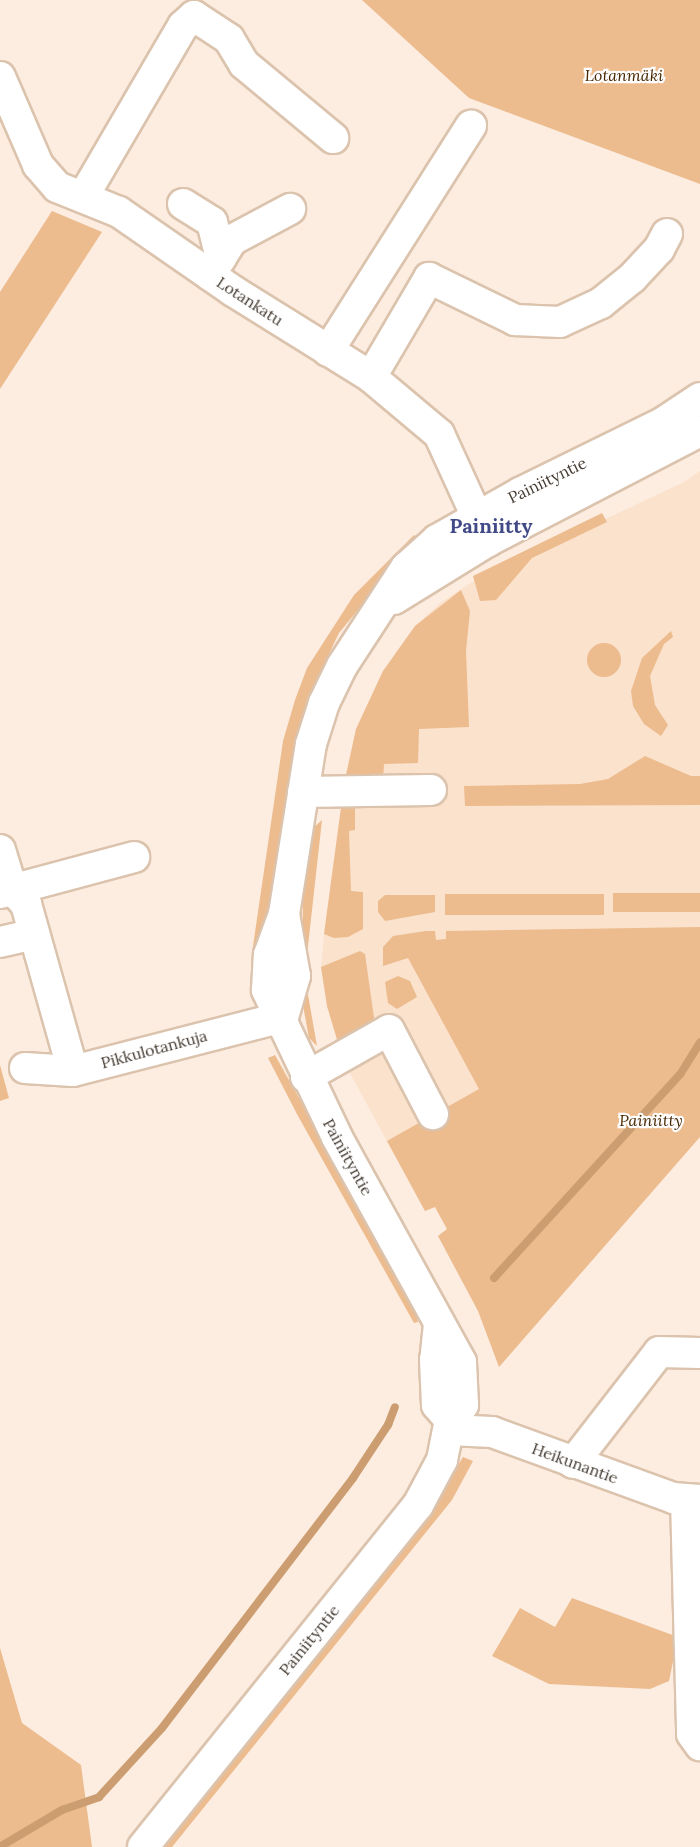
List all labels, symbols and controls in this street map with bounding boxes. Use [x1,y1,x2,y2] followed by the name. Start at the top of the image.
[585,65,663,85] park label: Lotanmäki
[213,272,287,330] street label: Lotankatu
[505,453,589,507] street label: Painiityntie
[450,513,532,537] district label: Painiitty
[99,1026,209,1072] street label: Pikkulotankuja
[619,1110,683,1130] park label: Painiitty
[319,1115,377,1199] street label: Painiityntie
[529,1439,621,1487] street label: Heikunantie
[275,1601,343,1679] street label: Painiityntie

